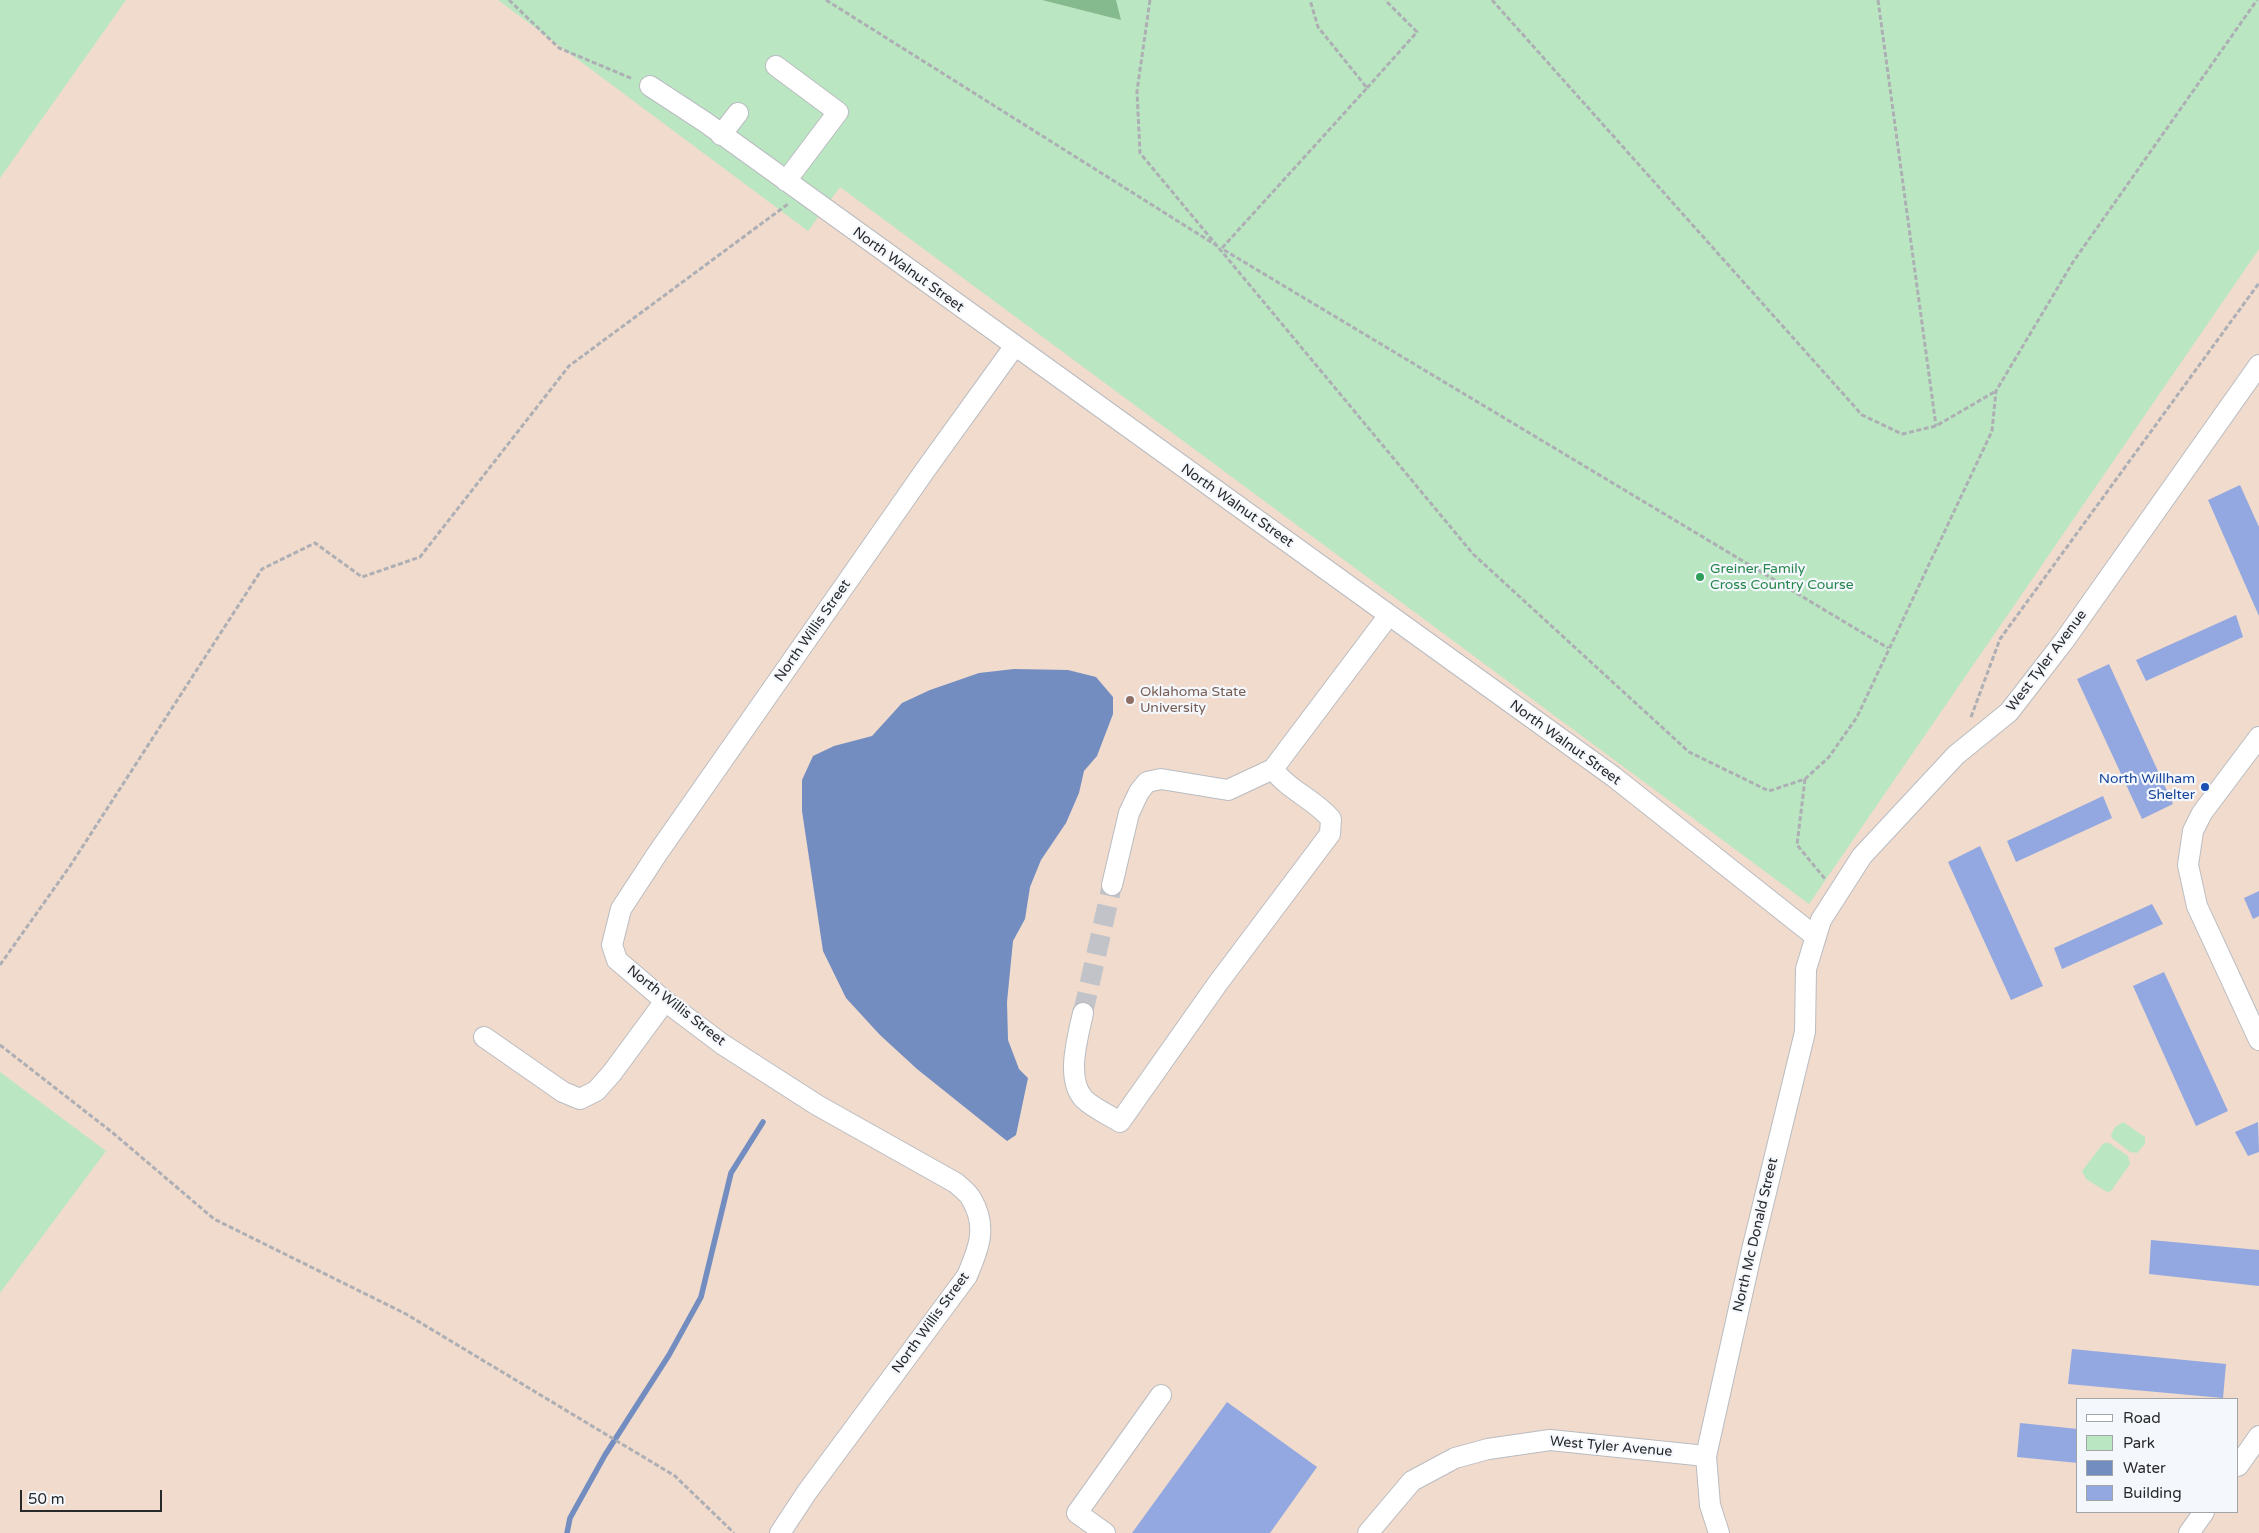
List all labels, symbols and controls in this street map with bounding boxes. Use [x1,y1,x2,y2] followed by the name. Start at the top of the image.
[849,224,967,316] street label: North Walnut Street
[1178,461,1296,551] street label: North Walnut Street
[1710,561,1854,594] place label: Greiner Family Cross Country Course
[1694,571,1706,583] marker: Greiner Family Cross Country Course
[771,577,855,685] street label: North Willis Street
[2003,607,2091,715] street label: West Tyler Avenue
[1140,684,1246,716] place label: Oklahoma State University
[1124,694,1136,706] marker: Oklahoma State University
[1506,697,1624,789] street label: North Walnut Street
[2099,771,2195,804] place label: North Willham Shelter
[2199,781,2211,793] marker: North Willham Shelter
[623,962,729,1050] street label: North Willis Street
[1730,1156,1782,1314] street label: North Mc Donald Street
[889,1269,973,1377] street label: North Willis Street
[2076,1398,2239,1513] legend
[2123,1409,2161,1427] text: Road
[1549,1433,1673,1461] street label: West Tyler Avenue
[2123,1434,2155,1452] text: Park
[2123,1459,2166,1477] text: Water
[22,1480,165,1512] scale bar
[2123,1484,2182,1502] text: Building
[28,1490,65,1508] text: 50 m

